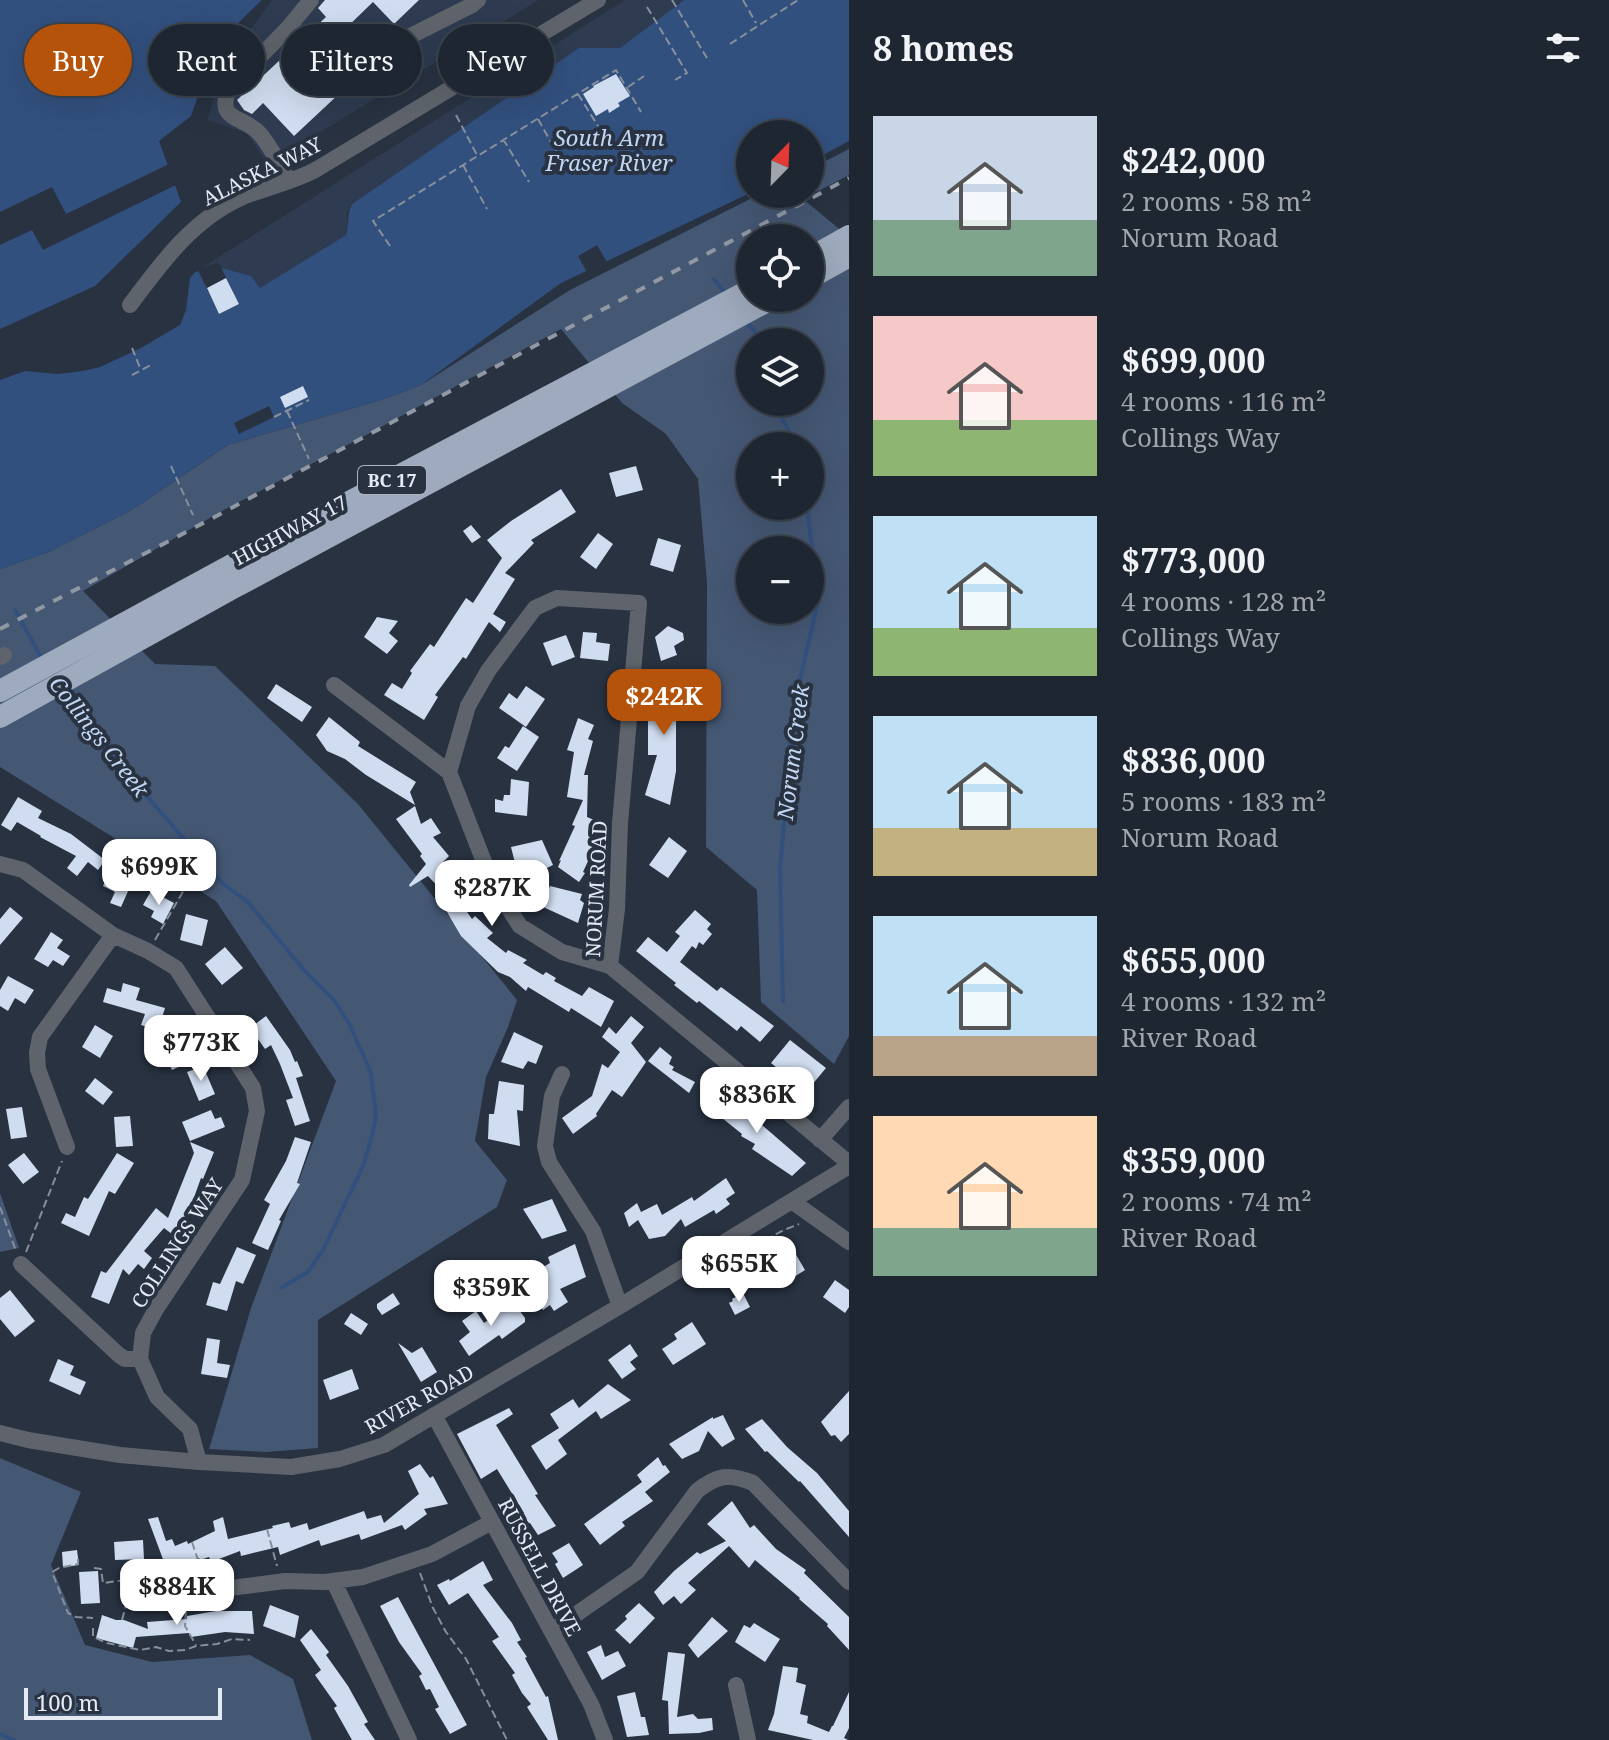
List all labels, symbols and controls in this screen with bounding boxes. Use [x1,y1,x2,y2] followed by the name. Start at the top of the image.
[24,24,132,96] chip: Buy
[148,24,265,96] chip: Rent
[281,24,422,96] chip: Filters
[438,24,554,96] chip: New
[873,25,1014,71] text: 8 homes
[1541,26,1585,70] icon: filters
[736,120,824,208] north arrow
[736,120,824,624] map controls
[545,122,673,177] water label: South Arm Fraser River
[198,130,327,212] street label: ALASKA WAY
[1121,137,1265,183] text: $242,000
[937,148,1033,244] icon: home
[1121,183,1312,219] text: 2 rooms · 58 m²
[1121,219,1279,255] text: Norum Road
[736,224,824,312] button: locate
[736,328,824,416] button: layers
[1121,337,1265,383] text: $699,000
[937,348,1033,444] icon: home
[1121,383,1326,419] text: 4 rooms · 116 m²
[1121,419,1280,455] text: Collings Way
[736,432,824,520] button: +
[358,466,426,494] road number: BC 17
[228,489,352,571] street label: HIGHWAY 17
[736,536,824,624] button: −
[1121,537,1265,583] text: $773,000
[937,548,1033,644] icon: home
[1121,583,1326,619] text: 4 rooms · 128 m²
[1121,619,1280,655] text: Collings Way
[43,669,158,804] water label: Collings Creek
[608,669,720,737] pin: $242K
[625,677,703,713] text: $242K
[769,681,815,822] water label: Norum Creek
[1121,737,1265,783] text: $836,000
[937,748,1033,844] icon: home
[1121,783,1326,819] text: 5 rooms · 183 m²
[1121,819,1279,855] text: Norum Road
[579,820,613,958] street label: NORUM ROAD
[103,839,215,907] pin: $699K
[120,847,198,883] text: $699K
[436,860,548,928] pin: $287K
[453,868,531,904] text: $287K
[1121,937,1265,983] text: $655,000
[937,948,1033,1044] icon: home
[1121,983,1326,1019] text: 4 rooms · 132 m²
[145,1015,257,1083] pin: $773K
[1121,1019,1257,1055] text: River Road
[162,1023,240,1059] text: $773K
[701,1067,813,1135] pin: $836K
[718,1075,796,1111] text: $836K
[1121,1137,1265,1183] text: $359,000
[937,1148,1033,1244] icon: home
[125,1172,229,1313] street label: COLLINGS WAY
[1121,1183,1312,1219] text: 2 rooms · 74 m²
[1121,1219,1257,1255] text: River Road
[683,1236,795,1304] pin: $655K
[700,1244,778,1280] text: $655K
[435,1260,547,1328] pin: $359K
[452,1268,530,1304] text: $359K
[360,1358,478,1440] street label: RIVER ROAD
[492,1493,588,1641] street label: RUSSELL DRIVE
[121,1559,233,1627] pin: $884K
[138,1567,216,1603] text: $884K
[24,1684,222,1720] scale bar
[36,1687,99,1717] text: 100 m

